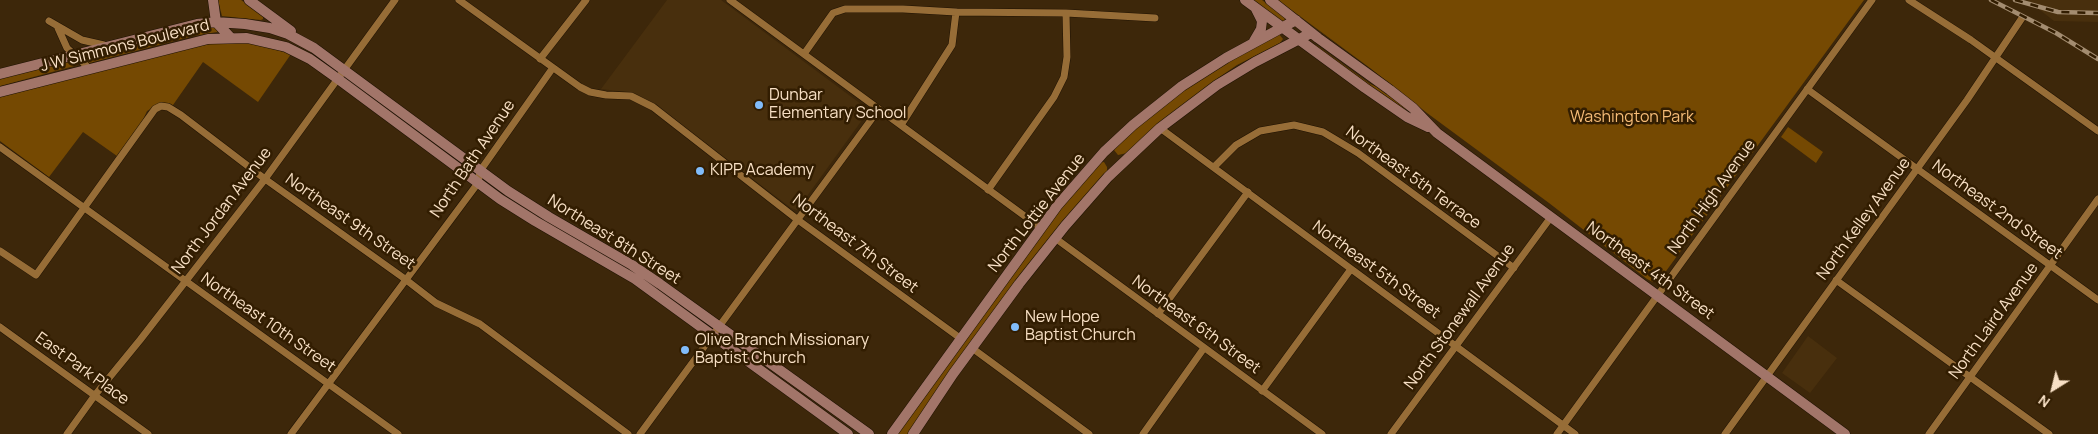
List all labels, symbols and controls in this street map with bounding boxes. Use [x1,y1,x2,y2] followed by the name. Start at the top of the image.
[39,16,211,76] street label: J W Simmons Boulevard
[769,86,907,124] place label: Dunbar Elementary School
[426,96,520,222] street label: North Bath Avenue
[753,99,765,111] marker: Dunbar Elementary School
[1570,108,1694,128] park label: Washington Park
[1342,123,1484,233] street label: Northeast 5th Terrace
[1664,136,1760,258] street label: North High Avenue
[168,144,276,278] street label: North Jordan Avenue
[985,150,1089,276] street label: North Lottie Avenue
[1813,154,1915,284] street label: North Kelley Avenue
[1928,156,2066,264] street label: Northeast 2nd Street
[710,161,814,181] place label: KIPP Academy
[694,165,706,177] marker: KIPP Academy
[281,170,419,274] street label: Northeast 9th Street
[788,190,922,298] street label: Northeast 7th Street
[544,191,684,289] street label: Northeast 8th Street
[1308,217,1444,323] street label: Northeast 5th Street
[1582,218,1718,324] street label: Northeast 4th Street
[1401,240,1519,394] street label: North Stonewall Avenue
[1945,259,2043,383] street label: North Laird Avenue
[197,269,339,377] street label: Northeast 10th Street
[1128,272,1264,378] street label: Northeast 6th Street
[1025,308,1136,346] place label: New Hope Baptist Church
[1009,321,1021,333] marker: New Hope Baptist Church
[31,329,133,409] street label: East Park Place
[695,331,869,369] place label: Olive Branch Missionary Baptist Church
[679,344,691,356] marker: Olive Branch Missionary Baptist Church
[2028,364,2078,414] north arrow
[2034,391,2054,412] text: N

